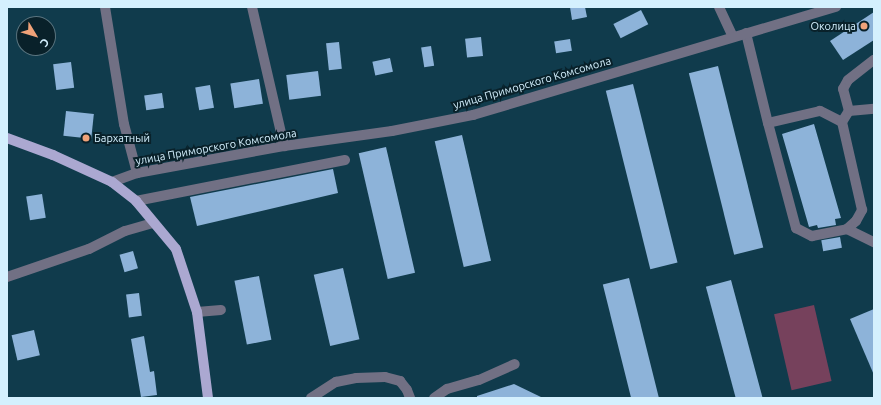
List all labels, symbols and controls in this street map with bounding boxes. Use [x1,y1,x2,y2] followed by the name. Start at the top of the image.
[16,16,56,56] north arrow
[811,19,856,33] place label: Околица
[859,21,869,31] marker: Околица
[38,36,52,49] text: С
[452,54,612,112] street label: улица Приморского Комсомола
[134,126,298,168] street label: улица Приморского Комсомола
[94,131,150,145] place label: Бархатный
[81,133,91,143] marker: Бархатный

